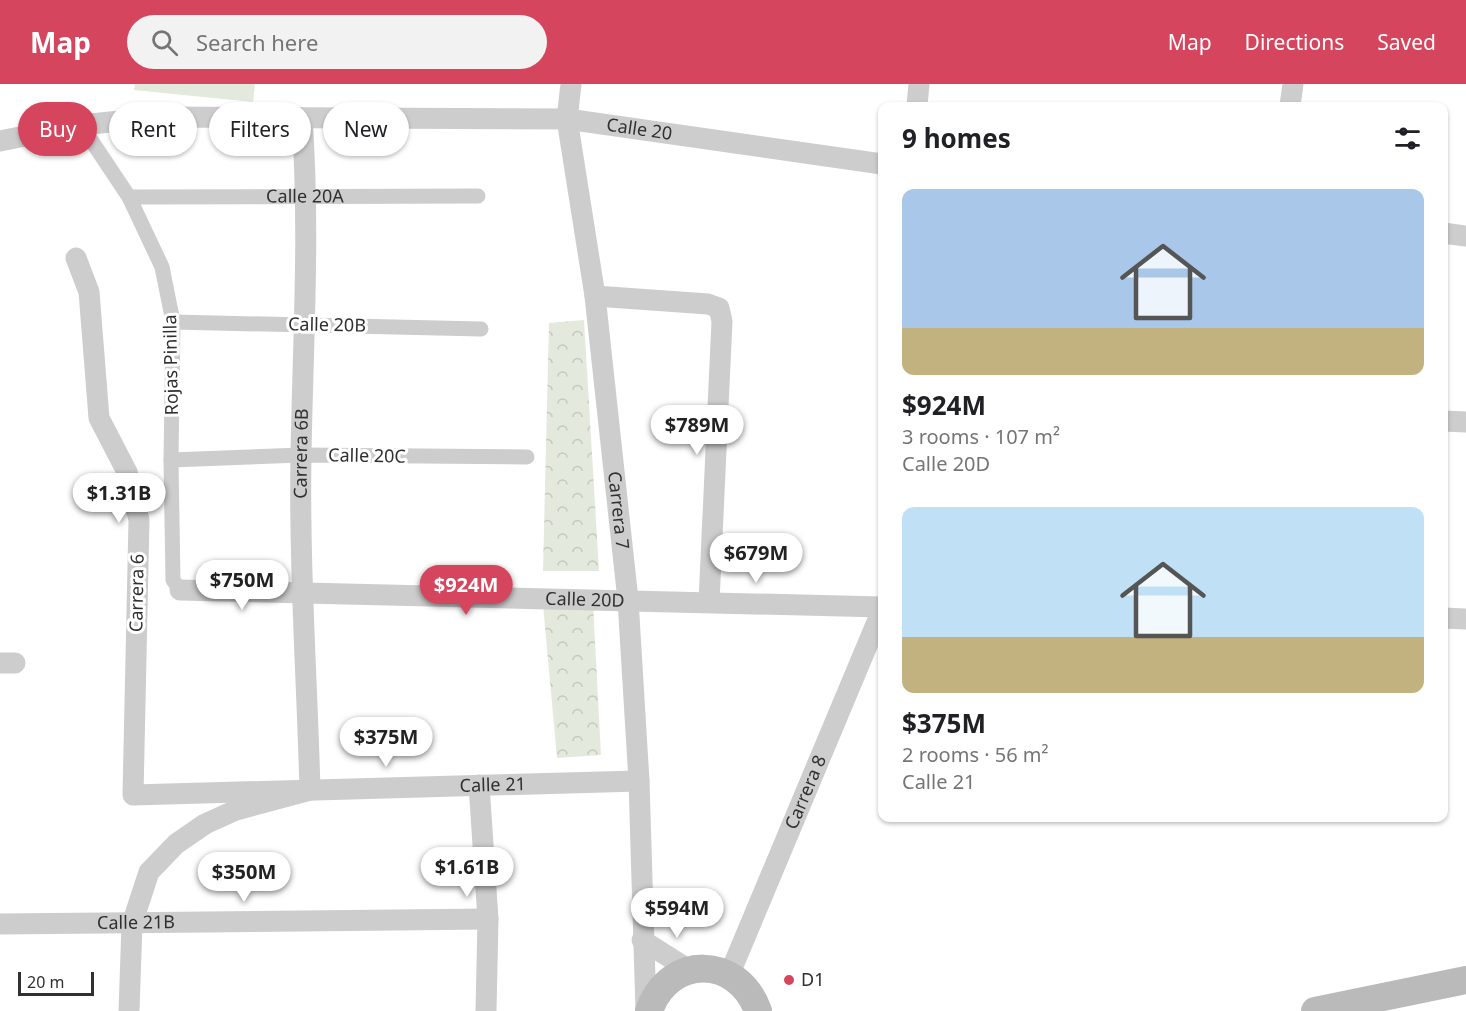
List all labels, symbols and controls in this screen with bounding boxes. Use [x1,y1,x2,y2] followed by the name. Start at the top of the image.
[127,15,547,69] search box
[30,23,91,61] text: Map
[148,26,181,59] icon: search
[196,27,318,57] text: Search here
[1168,28,1212,56] text: Map
[1245,28,1344,56] text: Directions
[1377,28,1436,56] text: Saved
[18,102,97,156] chip: Buy
[109,102,197,156] chip: Rent
[209,102,311,156] chip: Filters
[323,102,409,156] chip: New
[605,112,674,145] street label: Calle 20
[902,120,1011,156] text: 9 homes
[1391,122,1424,155] icon: filters
[266,183,344,208] street label: Calle 20A
[1109,228,1217,336] icon: home
[288,311,366,337] street label: Calle 20B
[157,314,183,416] street label: Rojas Pinilla
[902,387,986,423] text: $924M
[655,405,739,456] pin: $789M
[288,408,313,499] street label: Carrera 6B
[665,411,729,438] text: $789M
[902,423,1060,450] text: 3 rooms · 107 m²
[328,442,406,468] street label: Calle 20C
[902,450,990,477] text: Calle 20D
[603,470,635,550] street label: Carrera 7
[70,473,168,524] pin: $1.31B
[87,479,151,506] text: $1.31B
[714,533,798,584] pin: $679M
[724,539,788,566] text: $679M
[1109,546,1217,654] icon: home
[123,554,149,632] street label: Carrera 6
[200,560,284,611] pin: $750M
[424,565,508,616] pin: $924M
[210,566,274,593] text: $750M
[434,571,498,598] text: $924M
[545,586,625,612] street label: Calle 20D
[902,705,986,741] text: $375M
[344,717,428,768] pin: $375M
[354,723,418,750] text: $375M
[902,741,1049,768] text: 2 rooms · 56 m²
[779,751,831,833] street label: Carrera 8
[902,768,976,795] text: Calle 21
[459,771,526,797] street label: Calle 21
[418,847,516,898] pin: $1.61B
[202,852,286,903] pin: $350M
[435,853,499,880] text: $1.61B
[212,858,276,885] text: $350M
[635,888,719,939] pin: $594M
[645,894,709,921] text: $594M
[97,909,175,934] street label: Calle 21B
[801,967,824,991] place label: D1
[18,969,94,996] scale bar
[27,971,64,993] text: 20 m
[782,973,796,987] marker: D1

